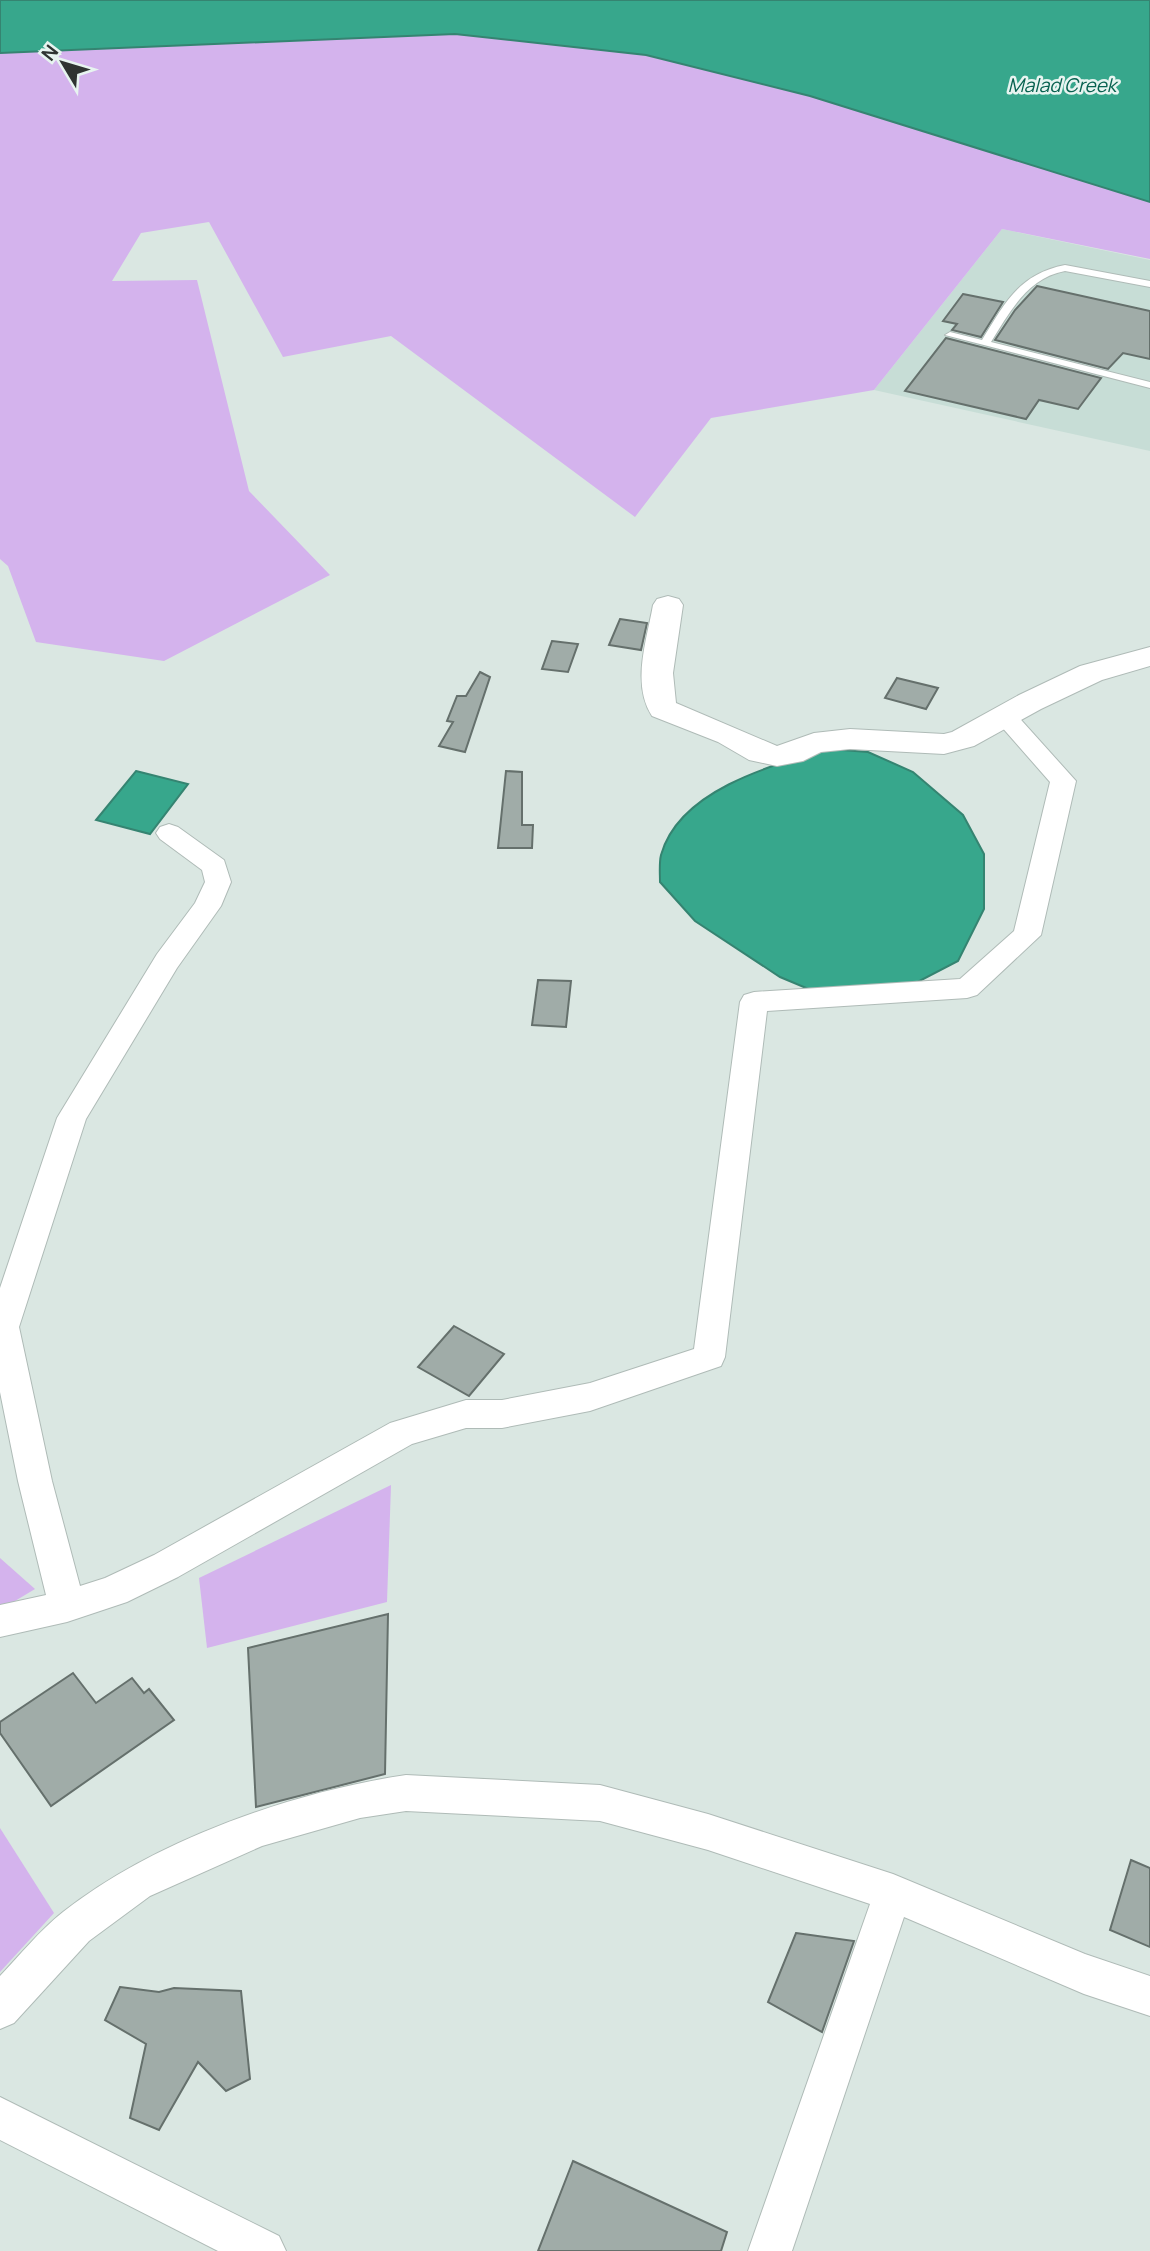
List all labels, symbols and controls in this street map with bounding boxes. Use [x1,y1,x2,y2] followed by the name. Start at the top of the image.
[28,28,98,98] north arrow
[35,39,64,66] text: N
[1008,72,1119,98] water label: Malad Creek

